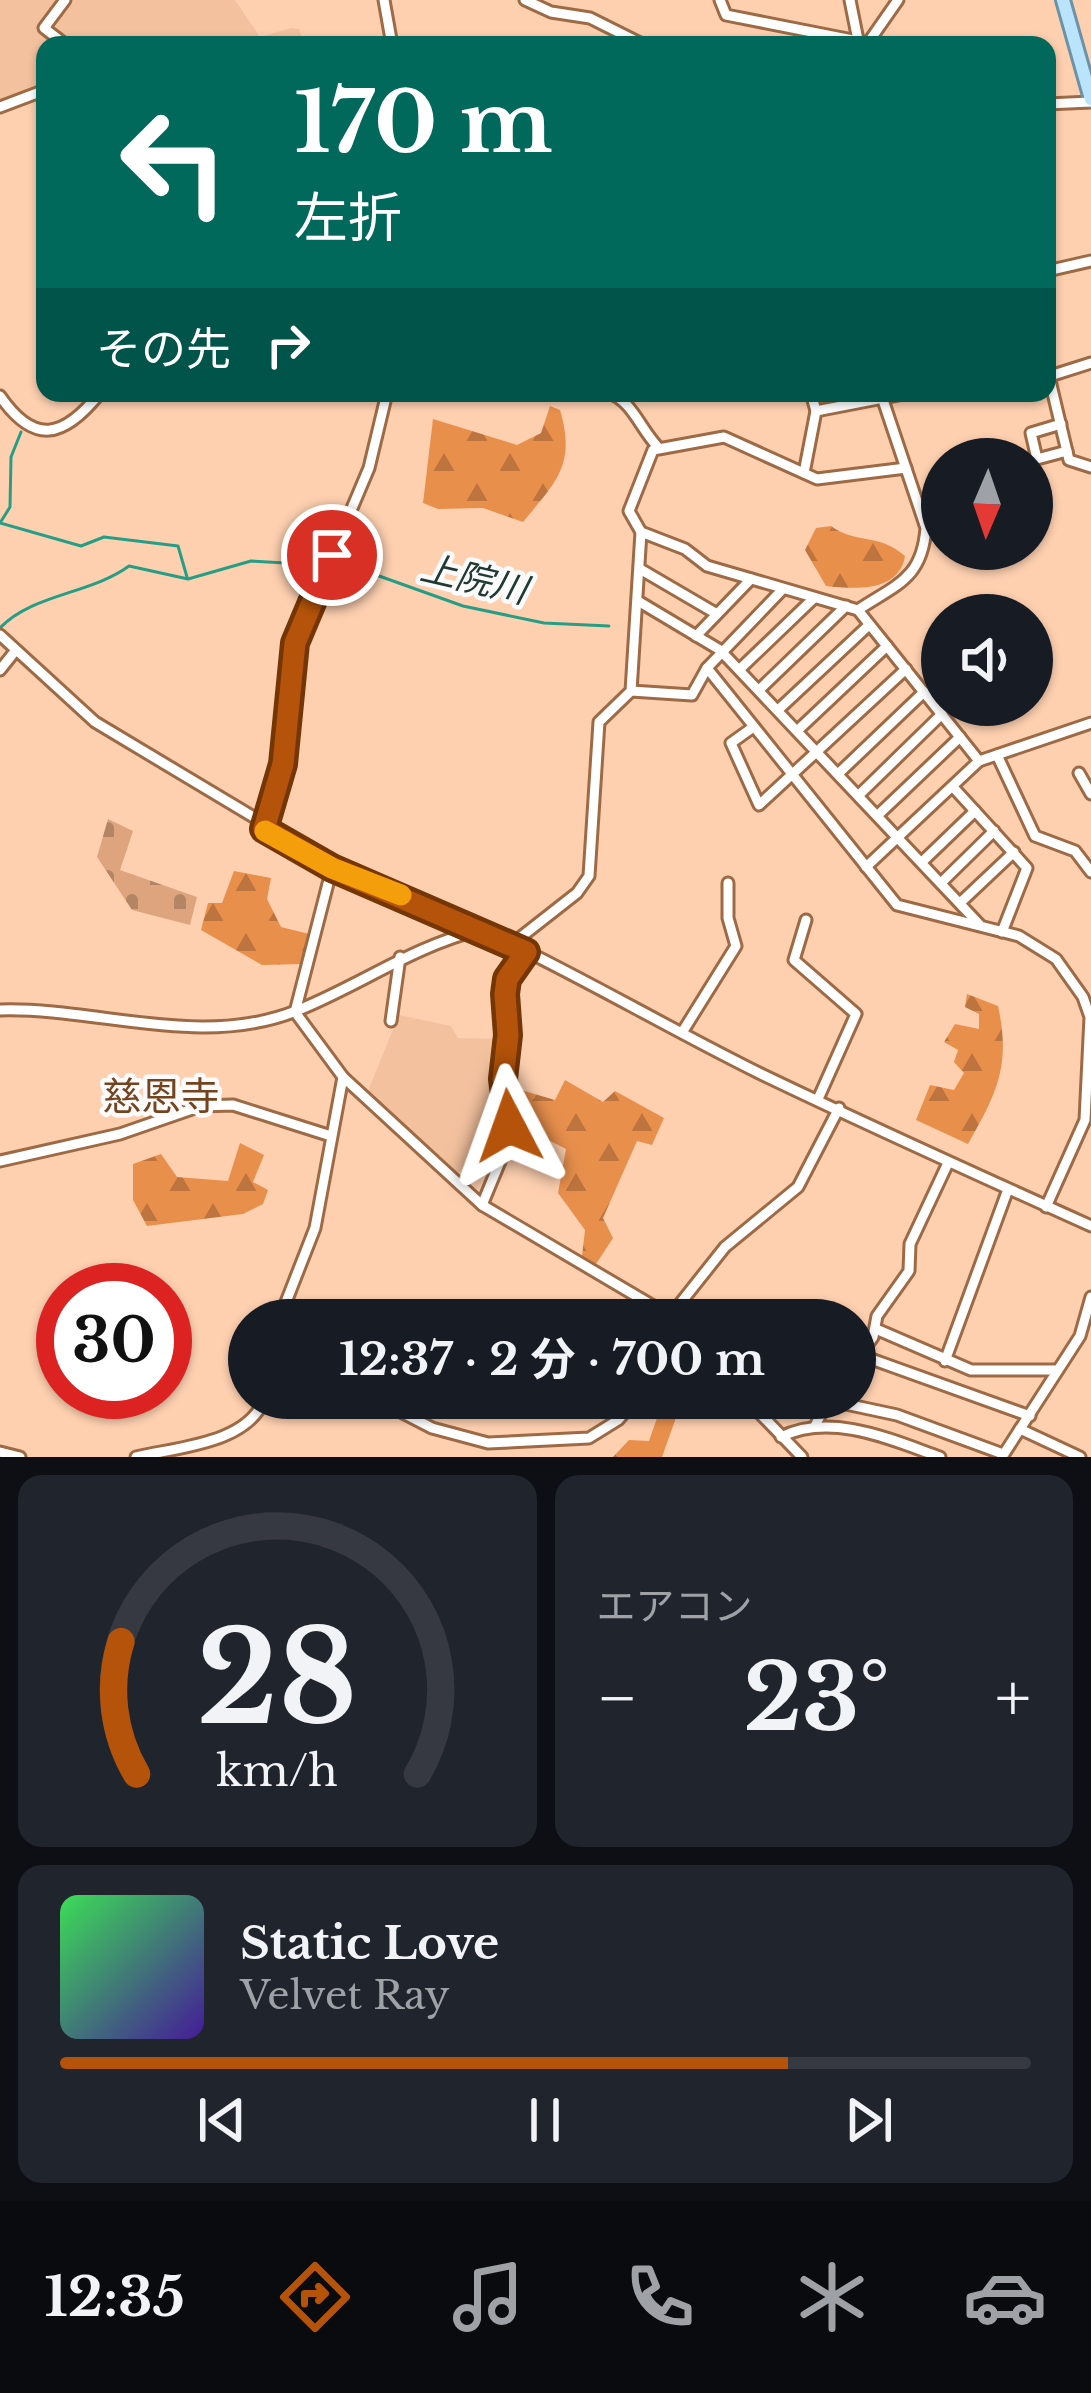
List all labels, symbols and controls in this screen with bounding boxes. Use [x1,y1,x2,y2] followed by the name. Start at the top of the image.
[294,71,553,175] text: 170 m
[96,84,252,240] icon: left
[294,185,402,252] text: 左折
[255,312,321,378] icon: right
[96,321,231,377] text: その先
[921,438,1053,570] north arrow
[921,438,1053,726] map controls
[281,504,383,606] pin
[299,522,365,588] icon: arrive
[416,545,536,614] water label: 上院川
[921,594,1053,726] button: sound
[446,1063,572,1189] position arrow
[102,1072,220,1121] district label: 慈恩寺
[36,1263,192,1419] speed limit sign: 30
[339,1331,765,1387] text: 12:37 · 2 分 · 700 m
[597,1582,753,1631] text: エアコン
[197,1602,357,1757] text: 28
[744,1643,890,1754] text: 23°
[597,1657,638,1739] text: −
[995,1657,1031,1739] text: +
[216,1744,338,1798] text: km/h
[240,1915,499,1971] text: Static Love
[240,1971,450,2020] text: Velvet Ray
[189,2087,255,2153] icon: previous
[512,2087,578,2153] icon: pause
[836,2087,902,2153] icon: next
[273,2255,357,2339] icon: directions
[446,2255,530,2339] icon: music
[618,2255,702,2339] icon: phone
[790,2255,874,2339] icon: climate
[963,2255,1047,2339] icon: car
[44,2264,185,2331] text: 12:35

